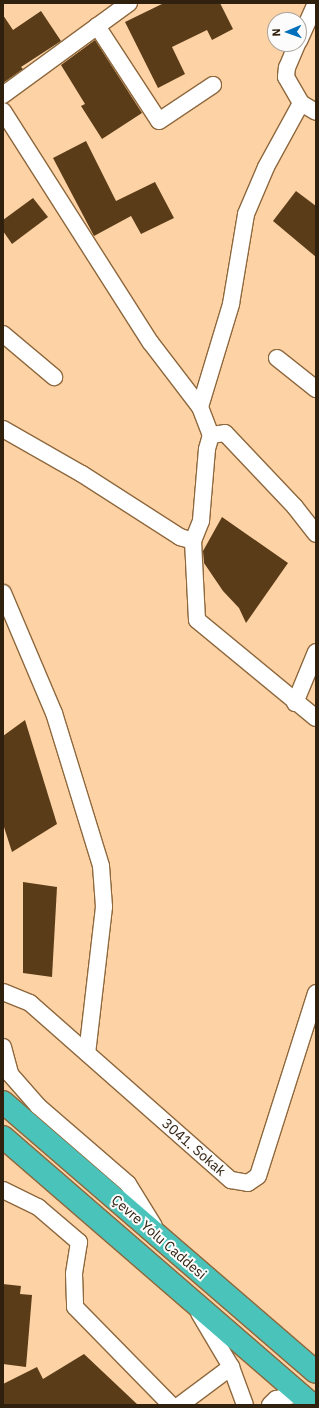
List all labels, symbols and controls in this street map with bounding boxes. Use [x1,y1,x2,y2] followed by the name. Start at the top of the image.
[267,12,307,52] north arrow
[269,28,283,37] text: N
[159,1115,229,1179] street label: 3041. Sokak
[108,1191,210,1283] street label: Çevre Yolu Caddesi

